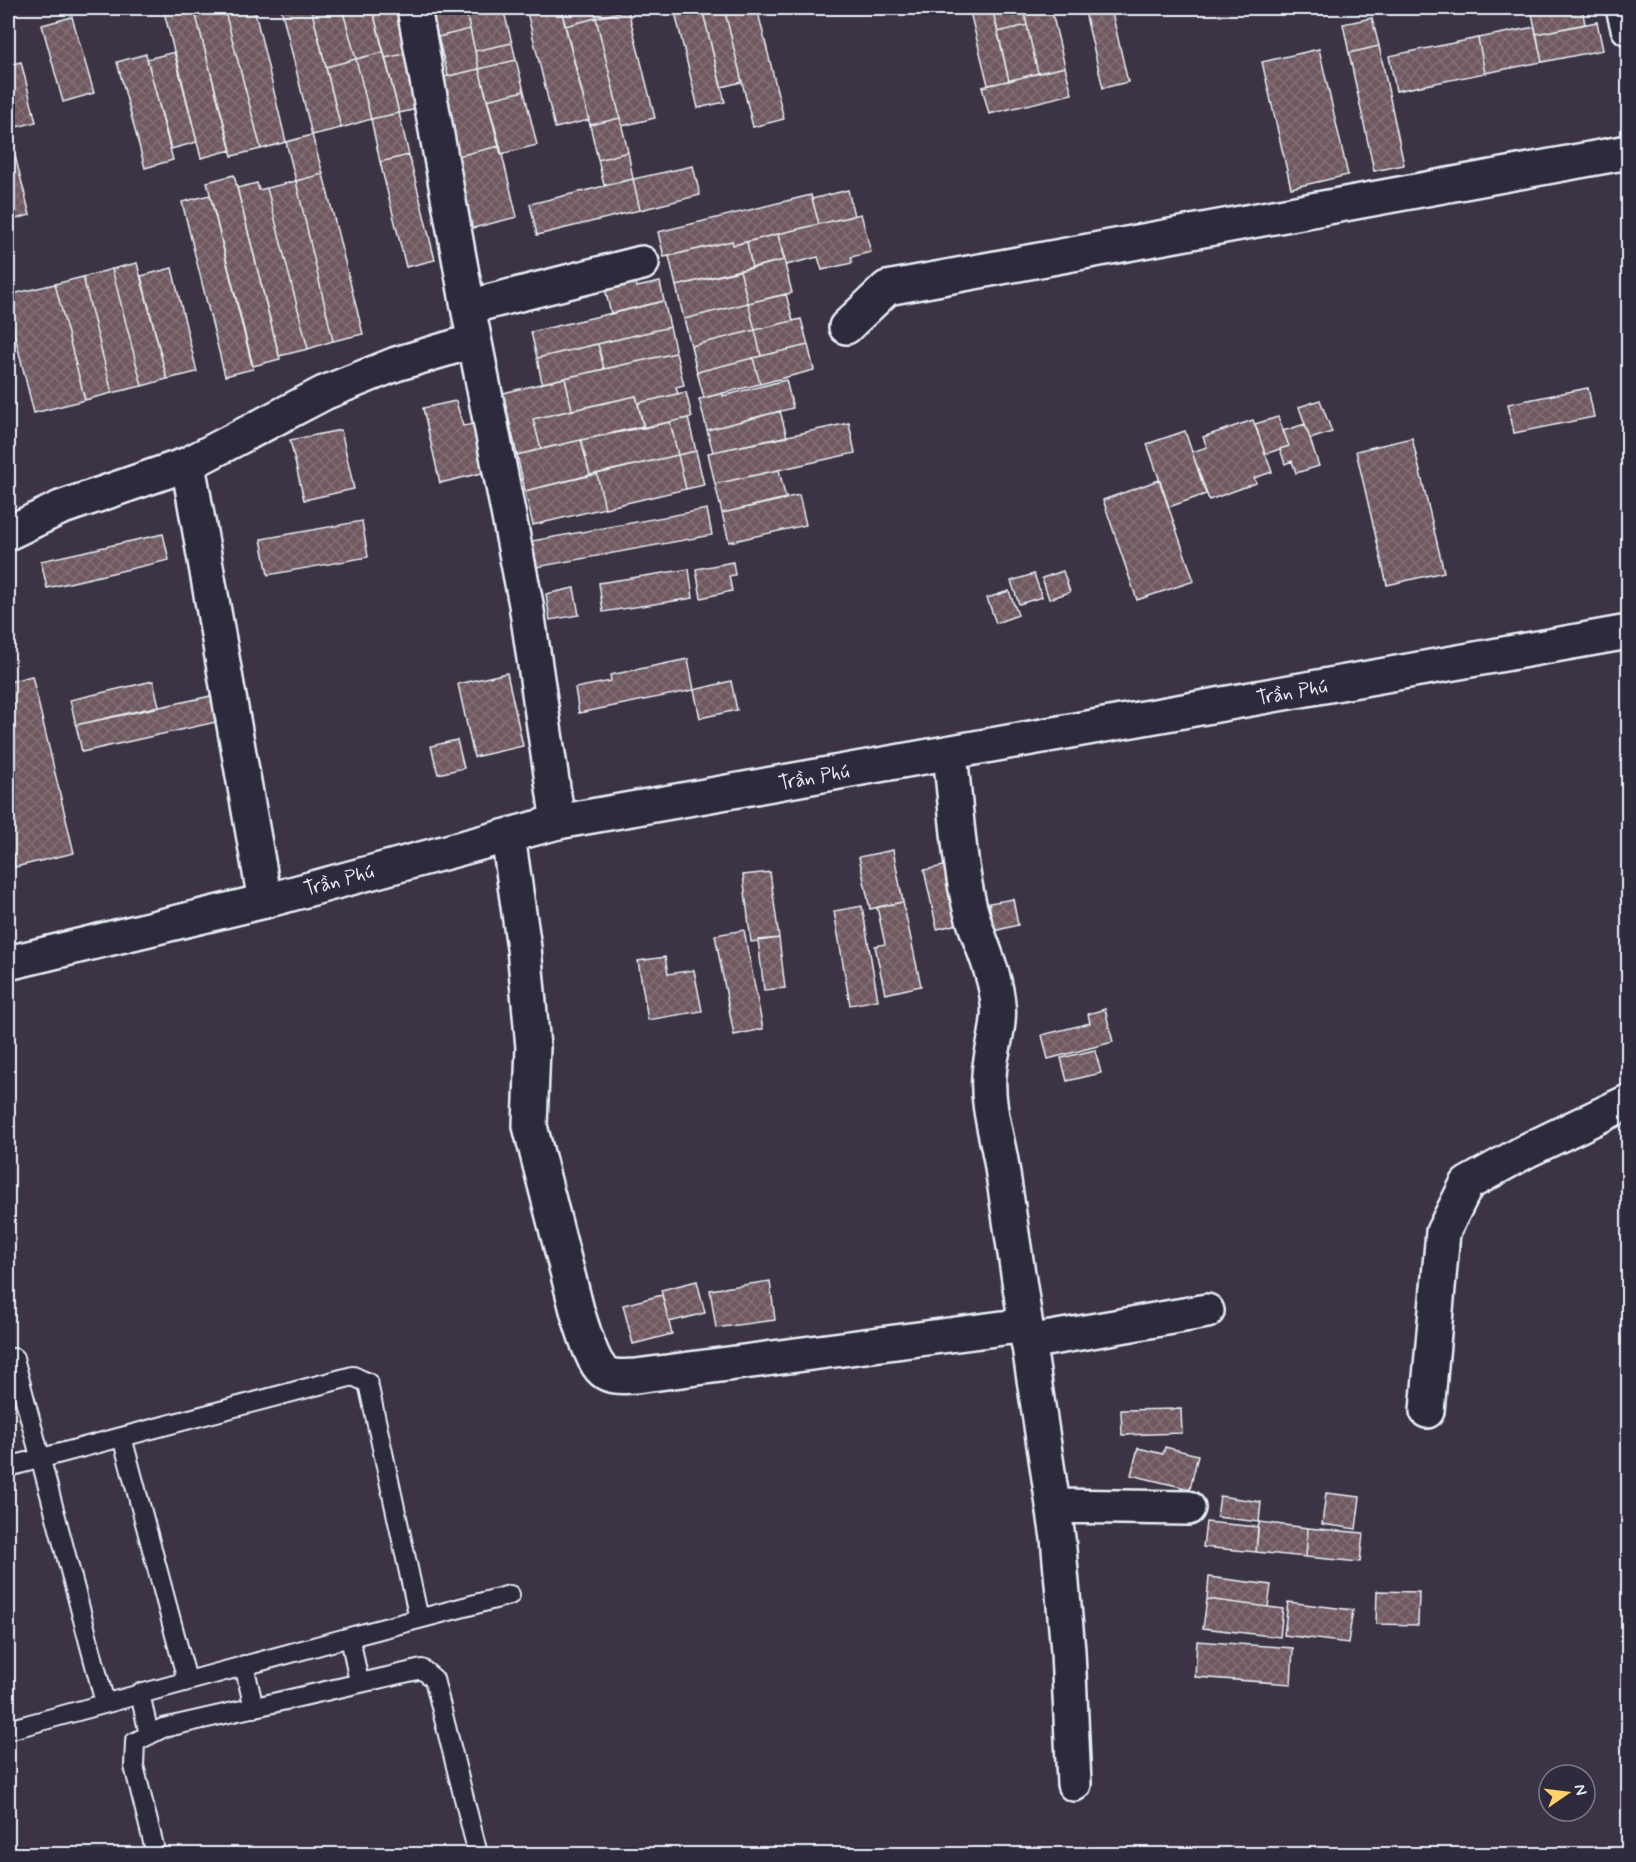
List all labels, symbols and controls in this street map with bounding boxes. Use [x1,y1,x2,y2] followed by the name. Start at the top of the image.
[1254,673,1330,713] street label: Trần Phú
[776,758,852,798] street label: Trần Phú
[301,859,377,903] street label: Trần Phú
[1537,1763,1597,1823] north arrow
[1569,1782,1592,1797] text: N

